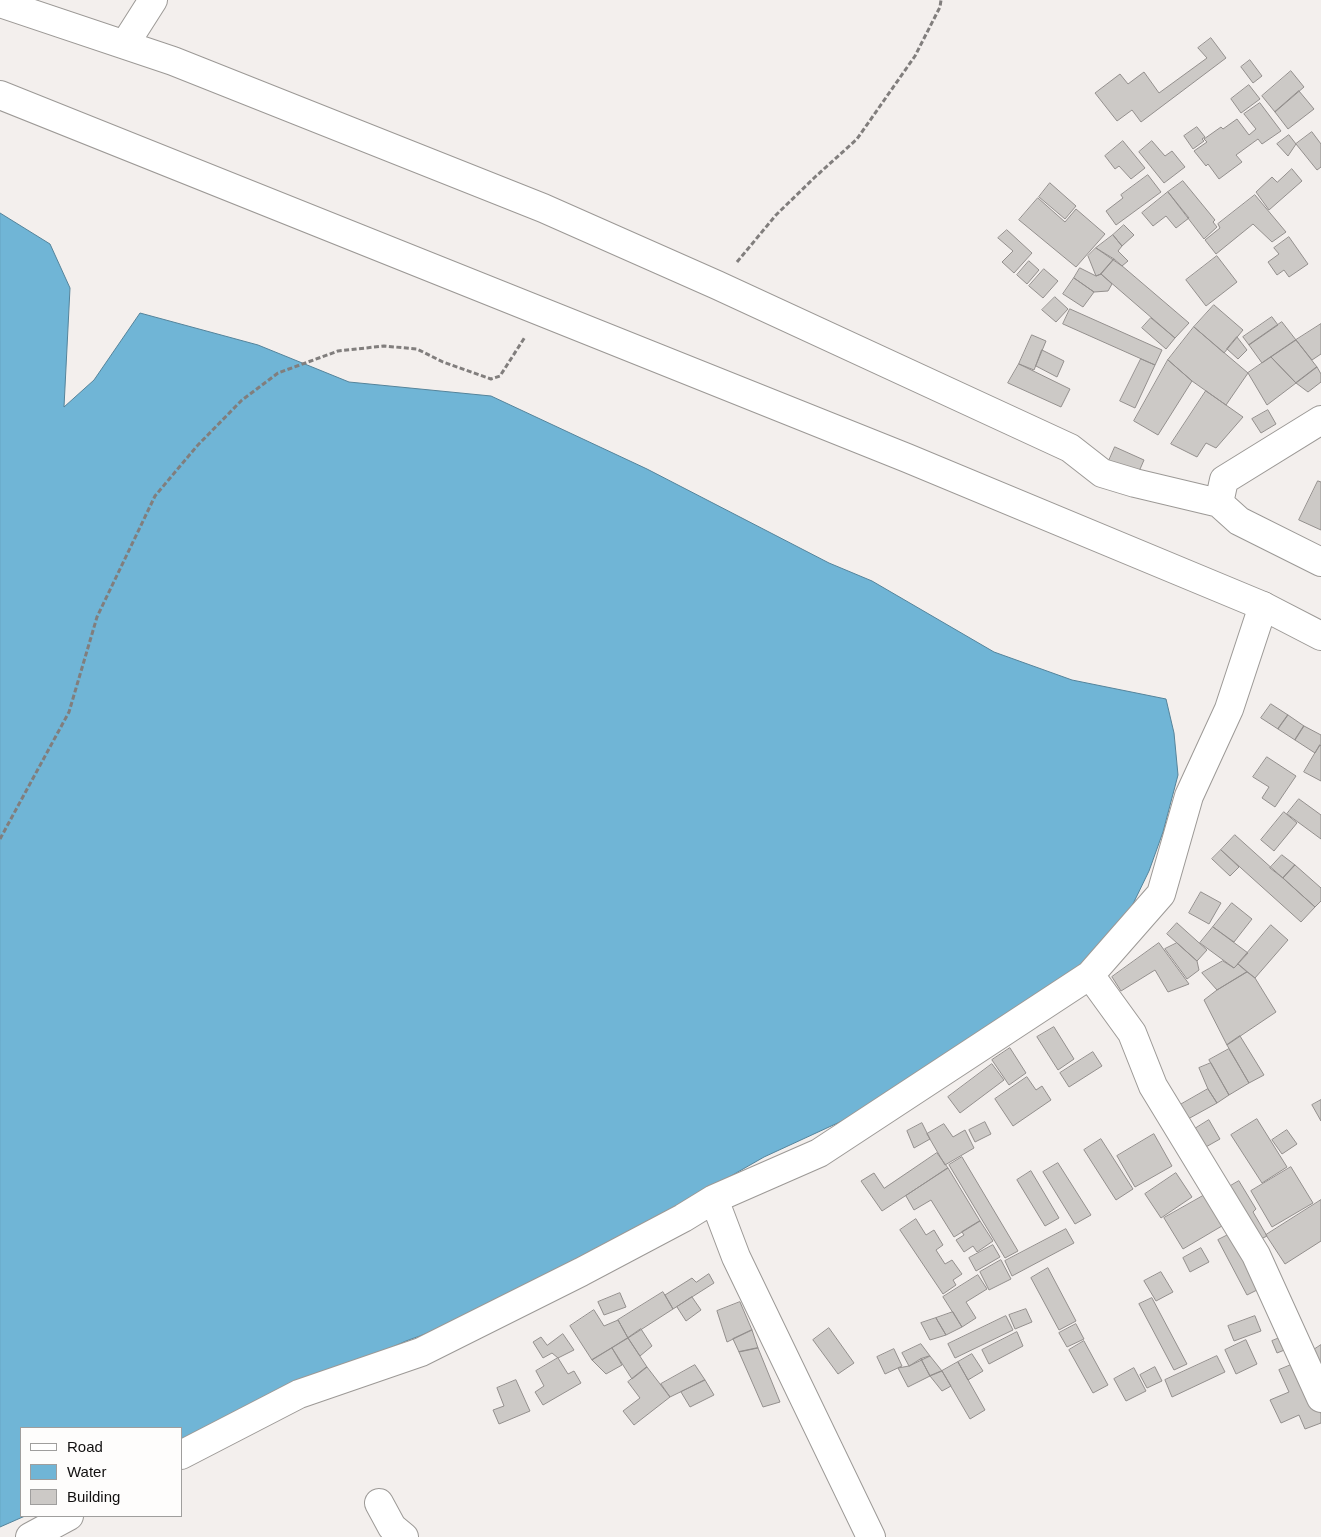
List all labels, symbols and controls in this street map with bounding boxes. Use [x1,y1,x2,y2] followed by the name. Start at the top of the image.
[20,1427,182,1517] legend
[67,1438,103,1455] text: Road
[67,1463,106,1480] text: Water
[67,1488,120,1505] text: Building

